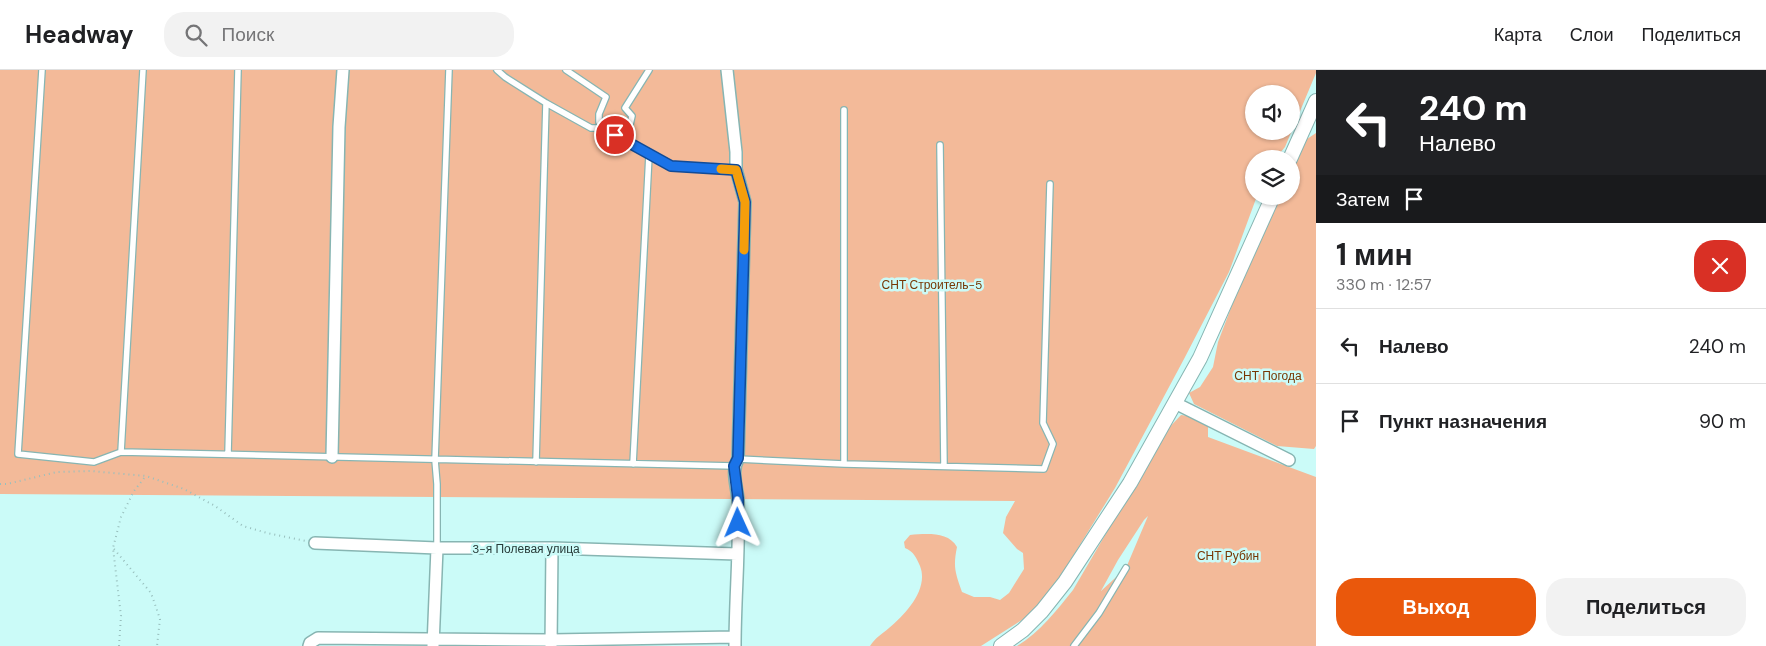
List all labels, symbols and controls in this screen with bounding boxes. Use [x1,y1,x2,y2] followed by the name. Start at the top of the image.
[164,12,514,57] search box
[25,19,134,50] text: Headway
[182,21,210,49] icon: search
[222,22,274,47] text: Поиск
[1494,23,1542,47] text: Карта
[1570,23,1614,47] text: Слои
[1642,23,1741,47] text: Поделиться
[1245,85,1300,205] map controls
[1245,85,1300,140] button: sound
[1419,85,1528,131] text: 240 m
[1336,90,1401,155] icon: left
[594,114,636,156] pin
[601,121,629,149] icon: arrive
[1419,129,1496,158] text: Налево
[1245,150,1300,205] button: layers
[1400,185,1428,213] icon: arrive
[1336,187,1390,212] text: Затем
[1336,235,1413,274] text: 1 мин
[1694,240,1746,292] button: close
[1336,274,1432,295] text: 330 m · 12:57
[882,277,982,293] park label: СНТ Строитель-5
[1336,332,1364,360] icon: left
[1379,334,1449,359] text: Налево
[1689,334,1746,359] text: 240 m
[1234,368,1302,384] park label: СНТ Погода
[1336,407,1364,435] icon: arrive
[1379,409,1547,434] text: Пункт назначения
[1699,409,1746,434] text: 90 m
[711,496,763,548] position arrow
[472,541,580,557] street label: 3-я Полевая улица
[1197,548,1259,564] park label: СНТ Рубин
[1336,578,1536,636] button: Выход
[1546,578,1746,636] button: Поделиться

